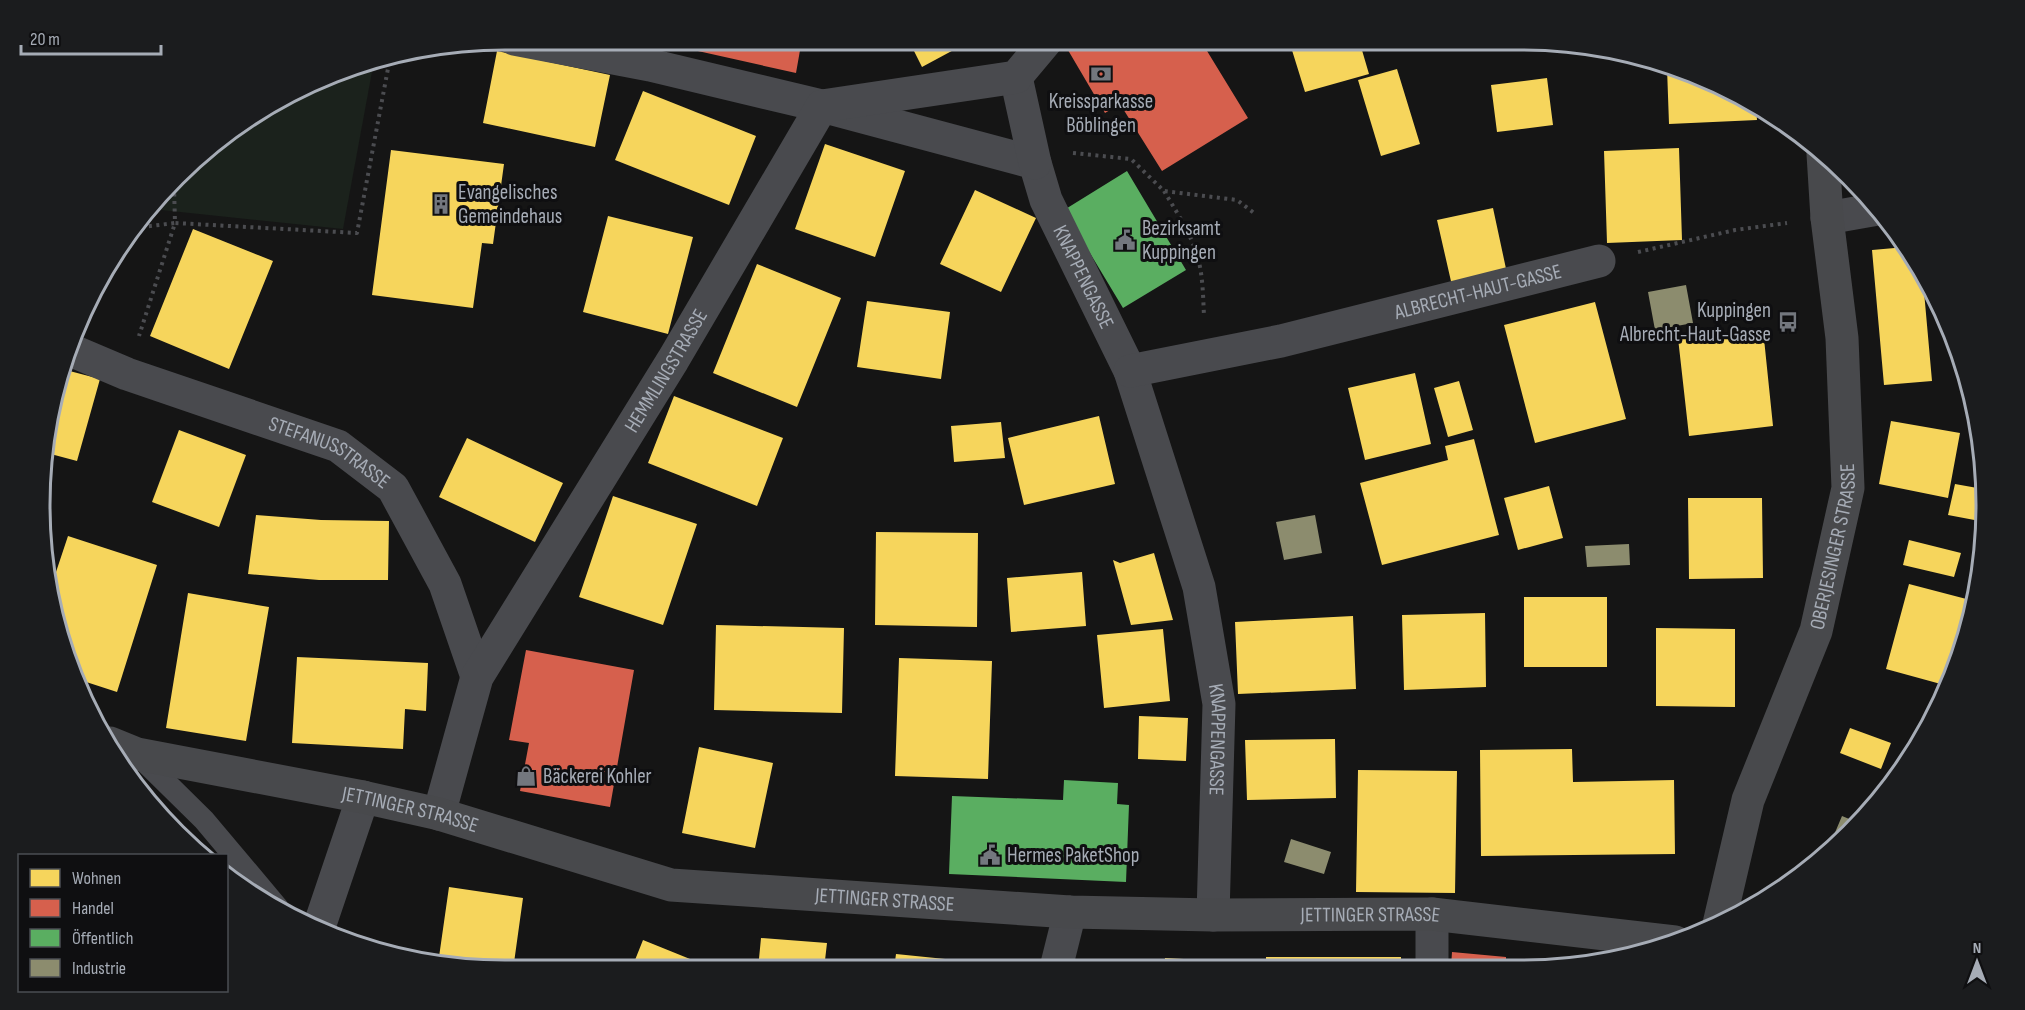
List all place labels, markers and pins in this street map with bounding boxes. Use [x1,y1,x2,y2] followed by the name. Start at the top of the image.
[1089,62,1113,86] bank icon: Kreissparkasse Böblingen
[1049,89,1153,138] place label: Kreissparkasse Böblingen
[458,180,562,229] place label: Evangelisches Gemeindehaus
[429,192,453,216] building icon: Evangelisches Gemeindehaus
[1142,216,1221,265] place label: Bezirksamt Kuppingen
[1113,228,1137,252] public building icon: Bezirksamt Kuppingen
[1619,298,1771,347] place label: Kuppingen Albrecht-Haut-Gasse
[1776,310,1800,334] bus stop icon: Kuppingen Albrecht-Haut-Gasse
[514,764,538,788] shop icon: Bäckerei Kohler
[543,764,652,789] place label: Bäckerei Kohler
[978,843,1002,867] public building icon: Hermes PaketShop
[1007,843,1139,868] place label: Hermes PaketShop

